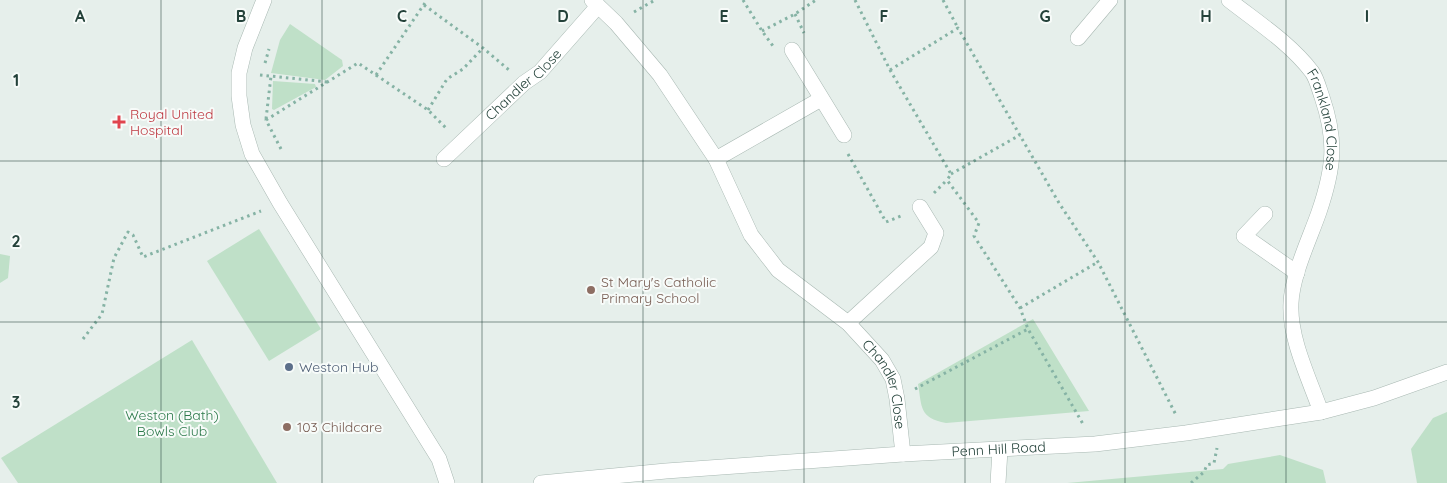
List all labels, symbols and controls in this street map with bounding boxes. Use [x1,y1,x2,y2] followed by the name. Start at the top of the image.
[75,6,86,26] text: A
[236,6,246,26] text: B
[397,6,407,26] text: C
[557,6,569,26] text: D
[719,6,729,26] text: E
[880,6,889,26] text: F
[1039,6,1051,26] text: G
[1200,6,1212,26] text: H
[1365,6,1369,26] text: I
[481,45,565,124] street label: Chandler Close
[1303,65,1341,172] street label: Frankland Close
[13,70,19,90] text: 1
[130,105,213,139] place label: Royal United Hospital
[112,115,126,129] marker: Royal United Hospital
[11,231,21,251] text: 2
[601,273,716,307] place label: St Mary's Catholic Primary School
[585,284,597,296] marker: St Mary's Catholic Primary School
[858,335,909,430] street label: Chandler Close
[299,358,378,376] place label: Weston Hub
[283,361,295,373] marker: Weston Hub
[12,392,20,412] text: 3
[125,406,219,440] park label: Weston (Bath) Bowls Club
[297,418,382,436] place label: 103 Childcare
[281,421,293,433] marker: 103 Childcare
[951,438,1046,460] street label: Penn Hill Road

